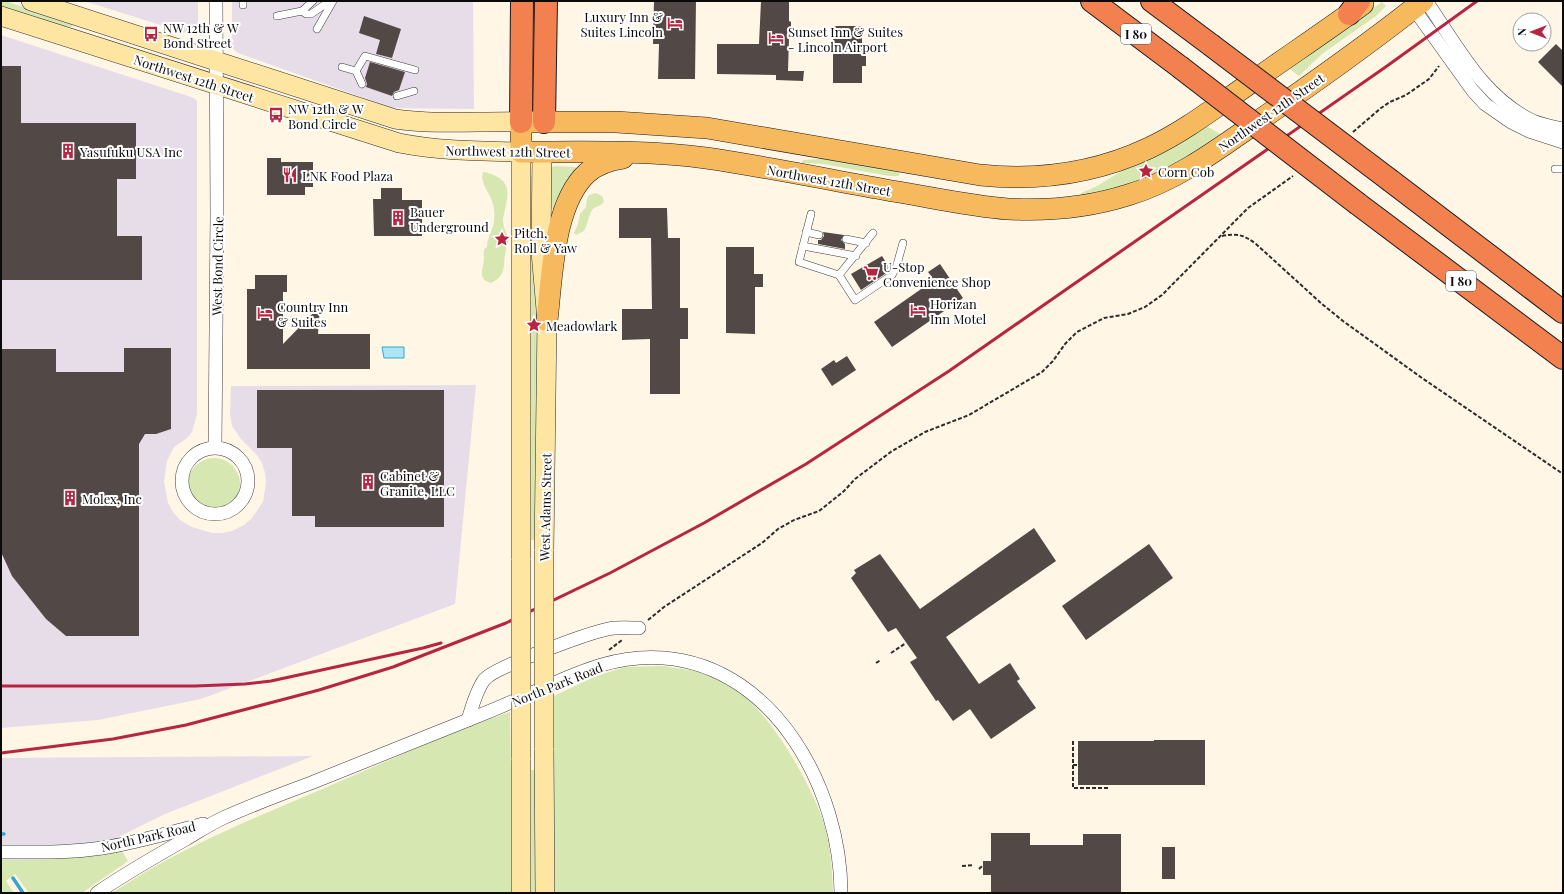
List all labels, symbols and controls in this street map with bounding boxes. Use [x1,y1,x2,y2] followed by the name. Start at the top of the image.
[580,8,663,40] place label: Luxury Inn & Suites Lincoln
[1512,12,1552,52] north arrow
[666,14,684,32] hotel icon: Luxury Inn & Suites Lincoln
[163,19,239,51] place label: NW 12th & W Bond Street
[788,23,903,55] place label: Sunset Inn & Suites - Lincoln Airport
[1121,24,1151,44] road number: I 80
[142,25,160,43] bus stop icon: NW 12th & W Bond Street
[1514,28,1529,36] text: N
[767,29,785,47] hotel icon: Sunset Inn & Suites - Lincoln Airport
[132,51,257,106] street label: Northwest 12th Street
[1215,69,1328,155] street label: Northwest 12th Street
[288,100,364,132] place label: NW 12th & W Bond Circle
[267,106,285,124] bus stop icon: NW 12th & W Bond Circle
[445,141,571,161] street label: Northwest 12th Street
[59,142,77,160] building icon: Yasufuku USA Inc
[79,143,182,160] place label: Yasufuku USA Inc
[766,161,893,199] street label: Northwest 12th Street
[1137,162,1155,180] place icon: Corn Cob
[1158,163,1214,180] place label: Corn Cob
[281,166,299,184] restaurant icon: LNK Food Plaza
[302,167,394,184] place label: LNK Food Plaza
[410,203,489,235] place label: Bauer Underground
[389,209,407,227] building icon: Bauer Underground
[208,216,226,317] street label: West Bond Circle
[514,224,577,256] place label: Pitch, Roll & Yaw
[493,230,511,248] place icon: Pitch, Roll & Yaw
[883,258,991,290] place label: U-Stop Convenience Shop
[862,264,880,282] supermarket icon: U-Stop Convenience Shop
[1446,271,1476,291] road number: I 80
[930,295,987,327] place label: Horizan Inn Motel
[277,298,348,330] place label: Country Inn & Suites
[909,301,927,319] hotel icon: Horizan Inn Motel
[256,304,274,322] hotel icon: Country Inn & Suites
[525,316,543,334] place icon: Meadowlark
[546,317,618,334] place label: Meadowlark
[536,452,554,562] street label: West Adams Street
[380,467,455,499] place label: Cabinet & Granite, LLC
[359,473,377,491] building icon: Cabinet & Granite, LLC
[61,489,79,507] building icon: Molex, Inc
[82,490,142,507] place label: Molex, Inc
[509,658,605,710] street label: North Park Road
[99,817,197,855] street label: North Park Road

